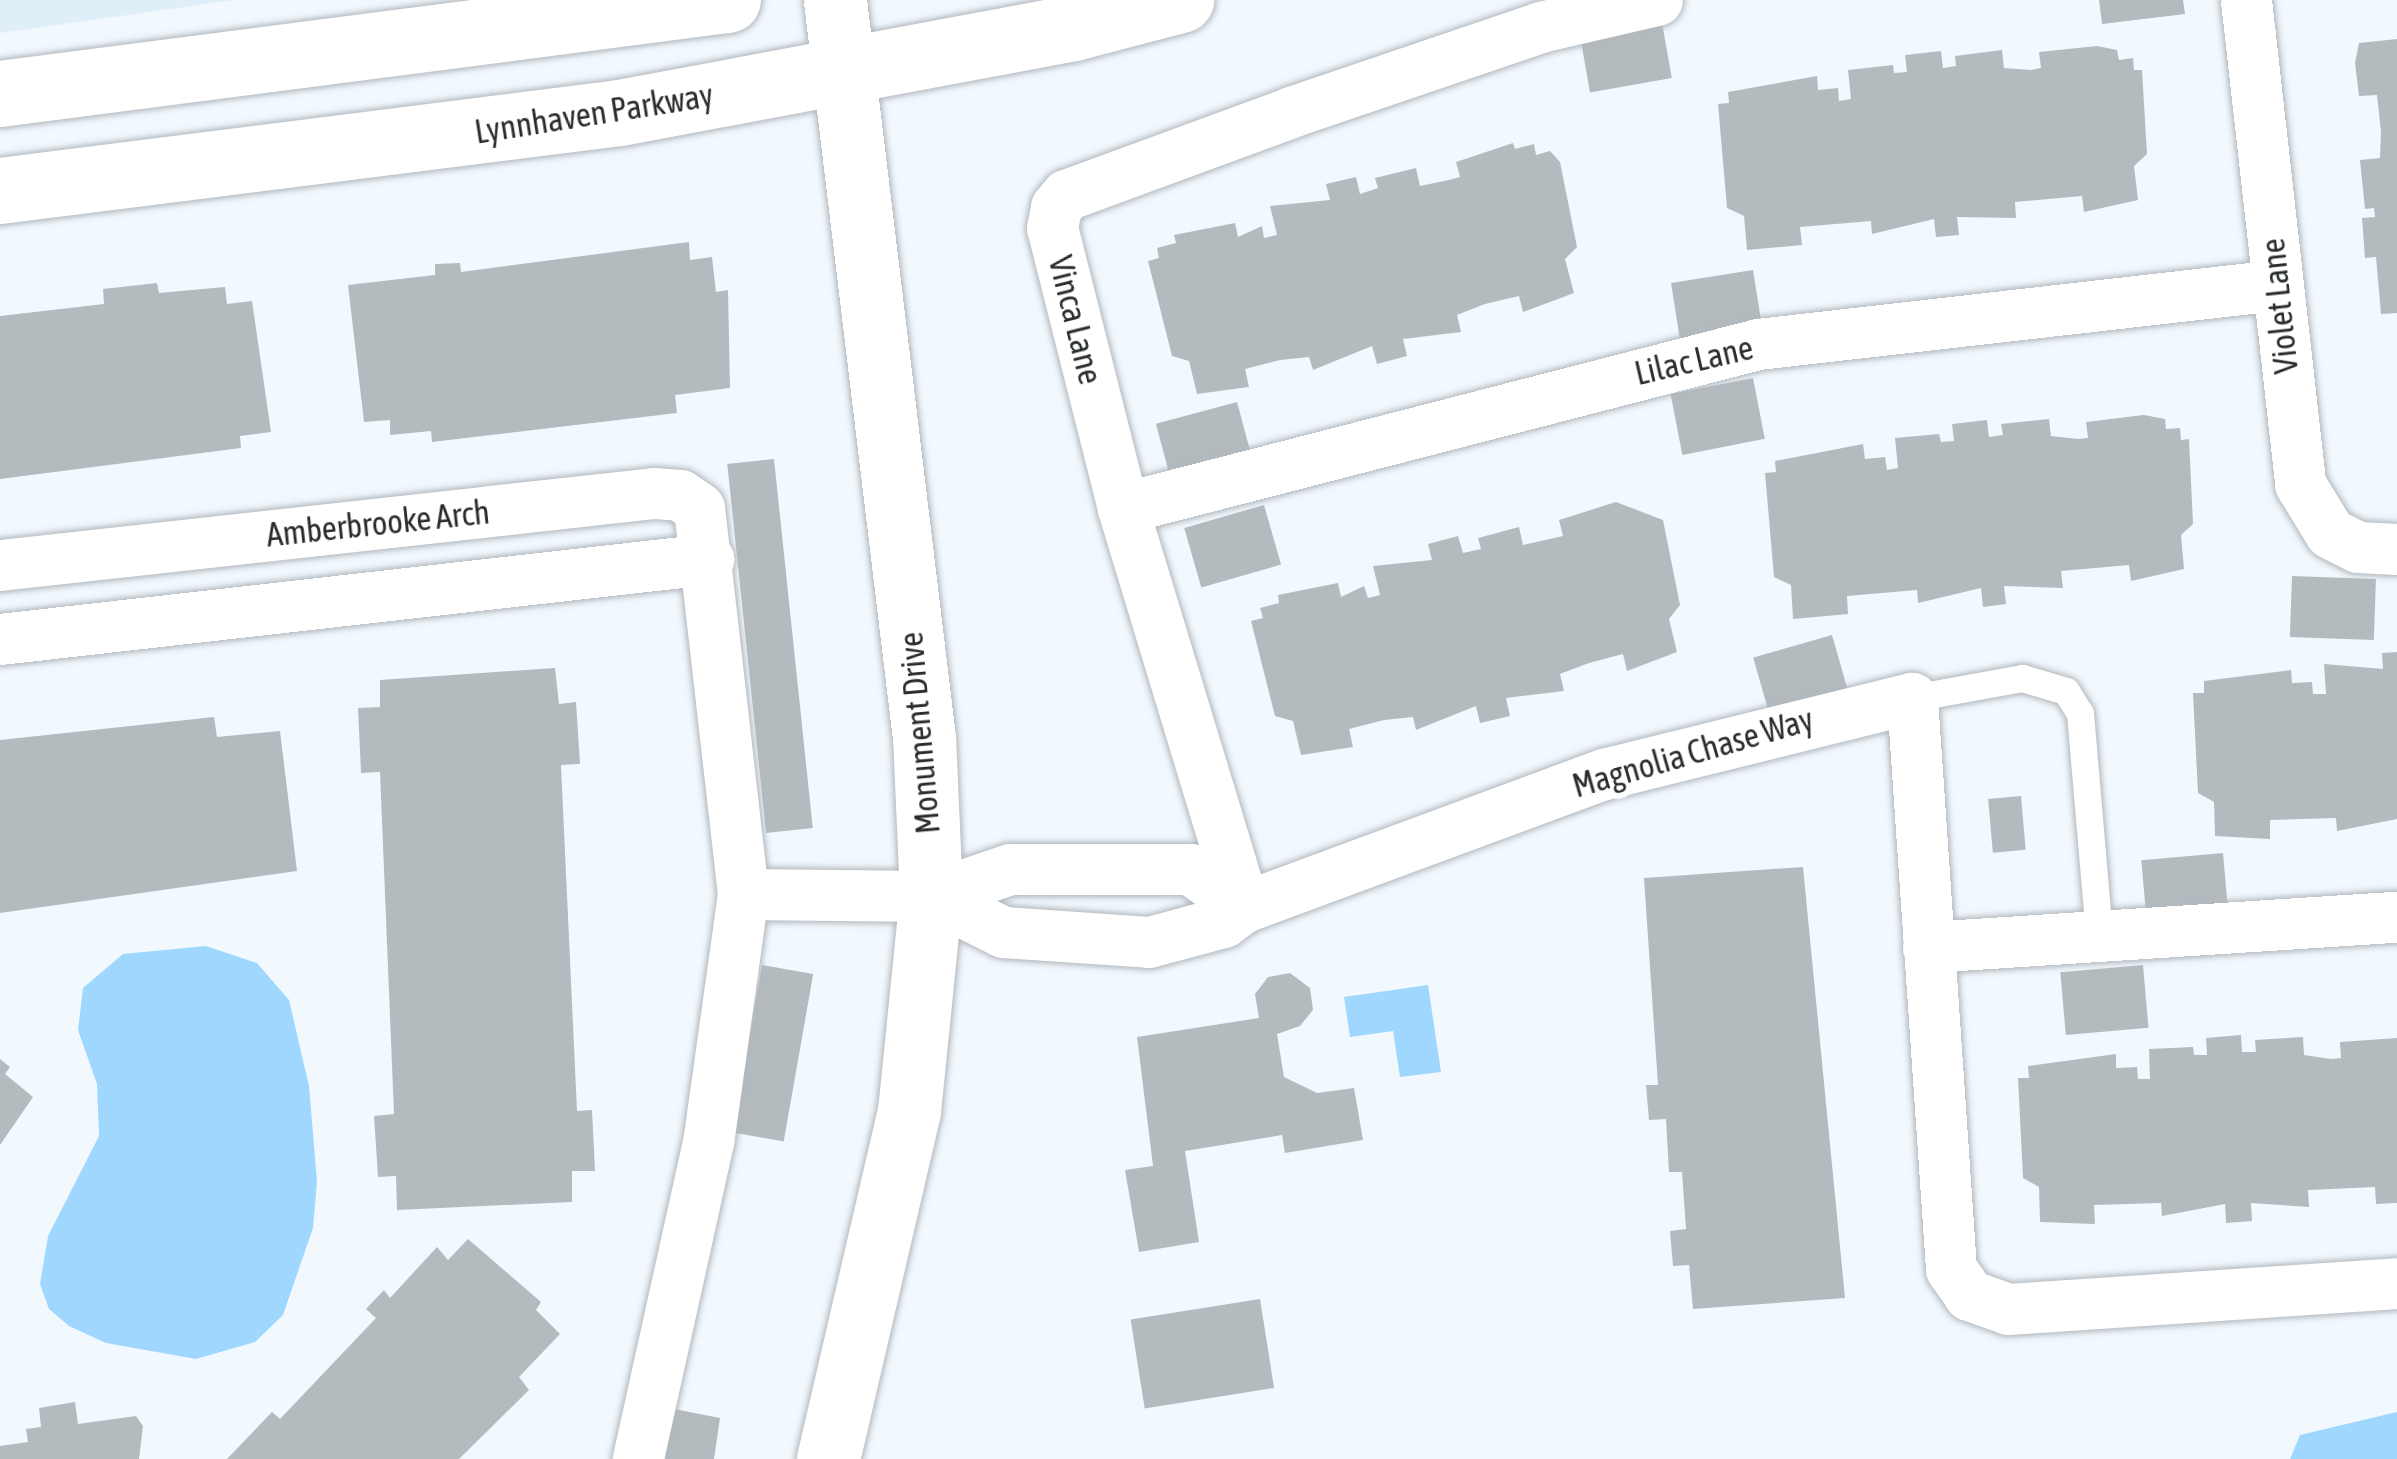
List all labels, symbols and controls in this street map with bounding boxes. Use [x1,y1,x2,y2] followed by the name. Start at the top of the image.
[472,76,716,152] street label: Lynnhaven Parkway
[2253,236,2307,376] street label: Violet Lane
[1040,252,1110,388] street label: Vinca Lane
[1631,328,1757,394] street label: Lilac Lane
[264,493,492,555] street label: Amberbrooke Arch
[891,630,949,836] street label: Monument Drive
[1568,700,1818,806] street label: Magnolia Chase Way

